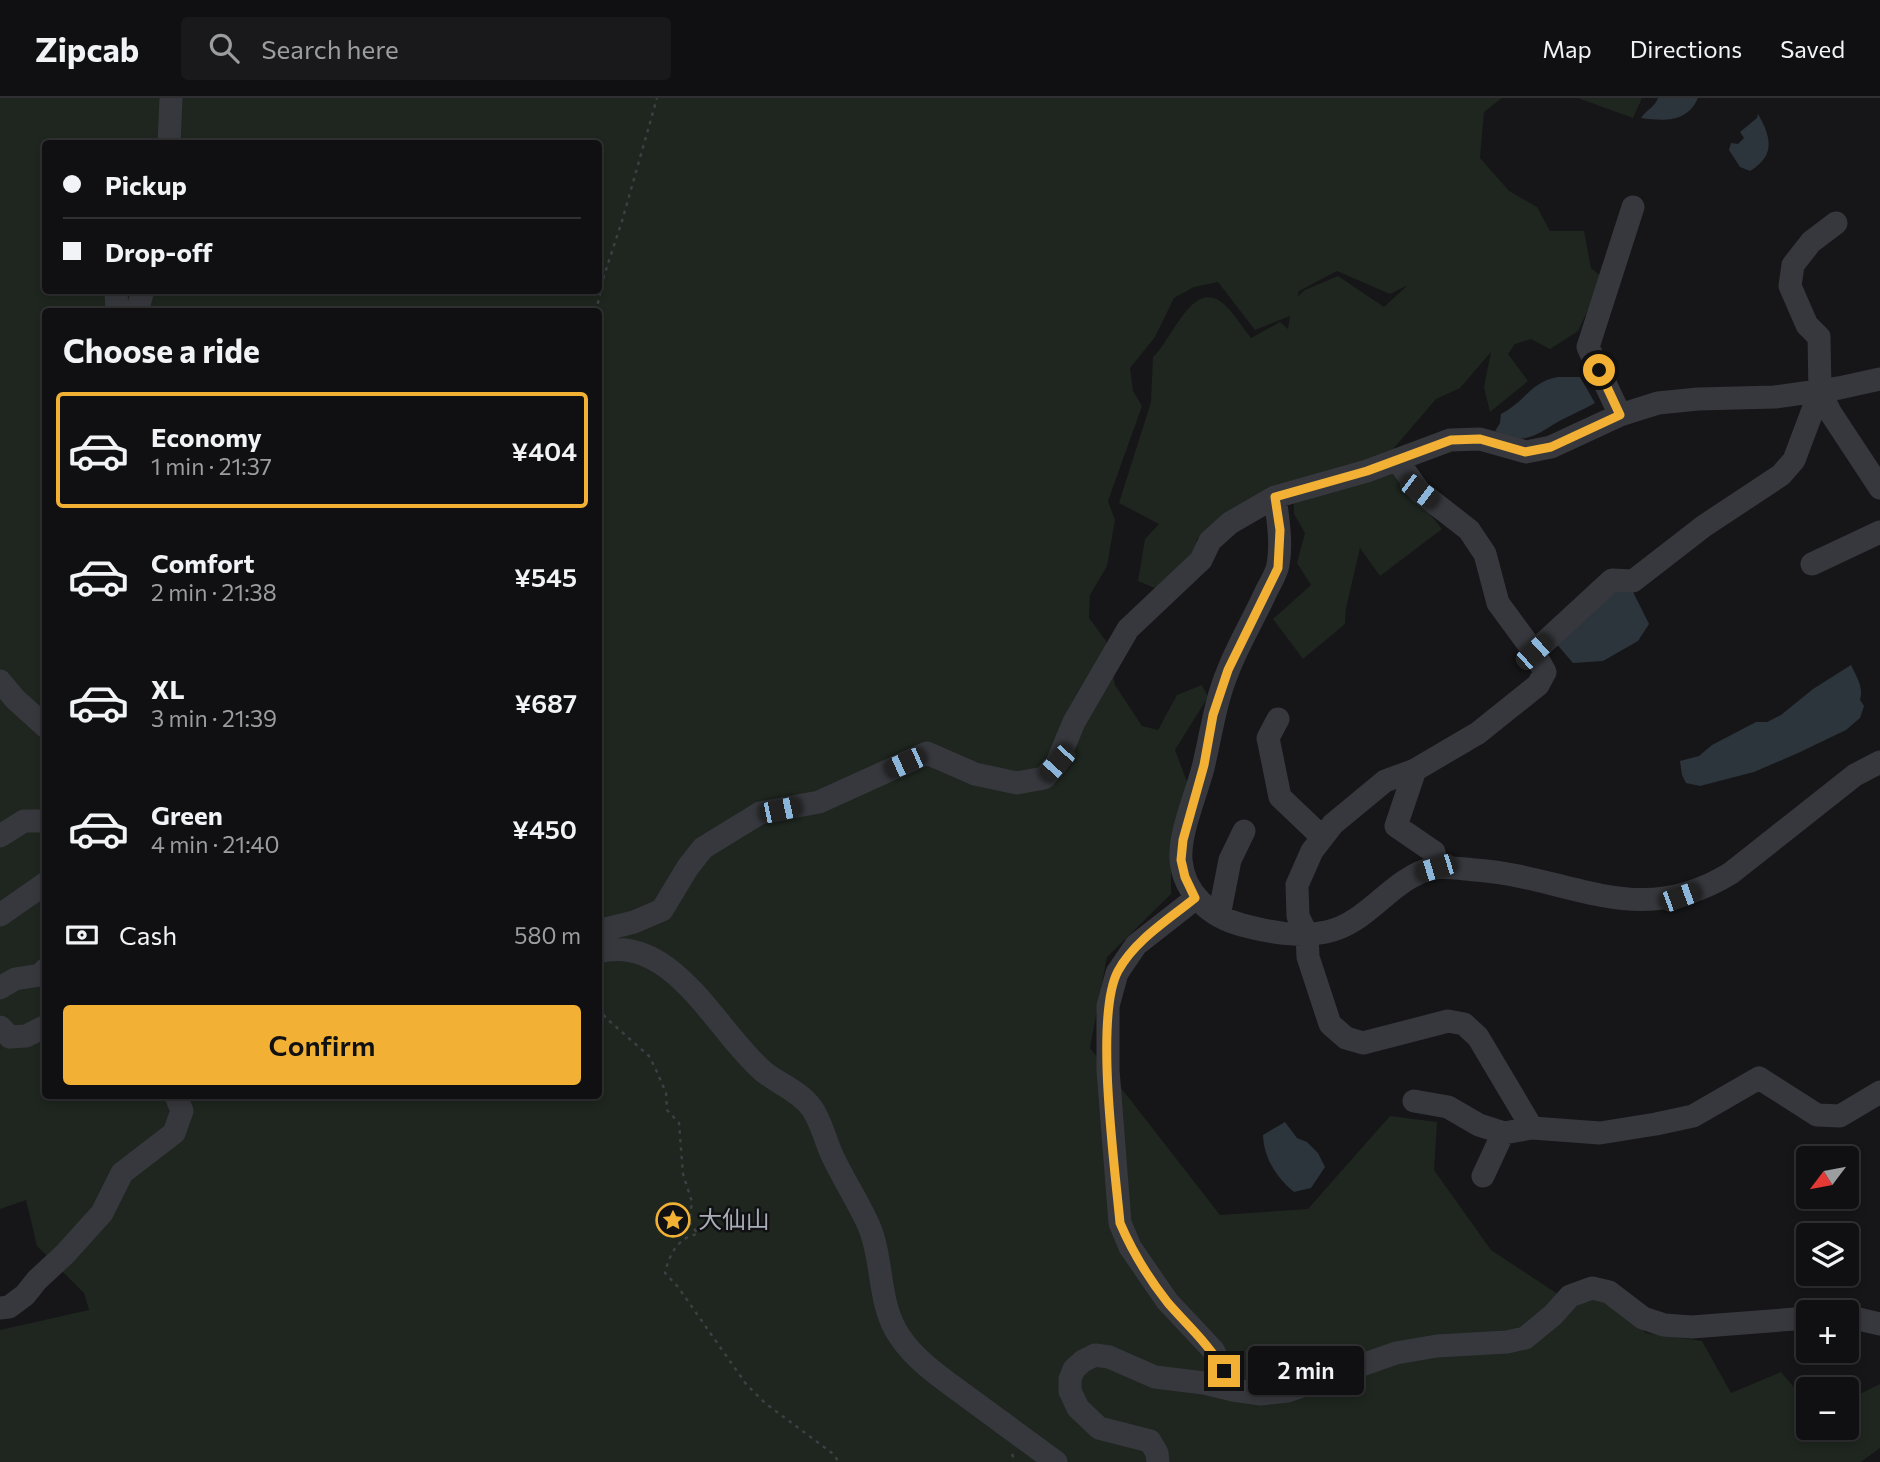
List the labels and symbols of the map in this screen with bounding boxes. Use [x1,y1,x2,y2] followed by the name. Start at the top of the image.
[1583,354,1615,386] route start
[1396,470,1443,512] car
[1512,630,1557,674] car
[1036,740,1079,786] car
[882,745,929,781] car
[758,795,803,825] car
[1413,852,1460,884] car
[1657,880,1704,914] car
[1796,1146,1858,1209] north arrow
[654,1201,692,1239] place icon: 大仙山
[698,1204,770,1233] place label: 大仙山
[1248,1346,1364,1396] callout: 2 min
[1208,1355,1240,1387] route end

